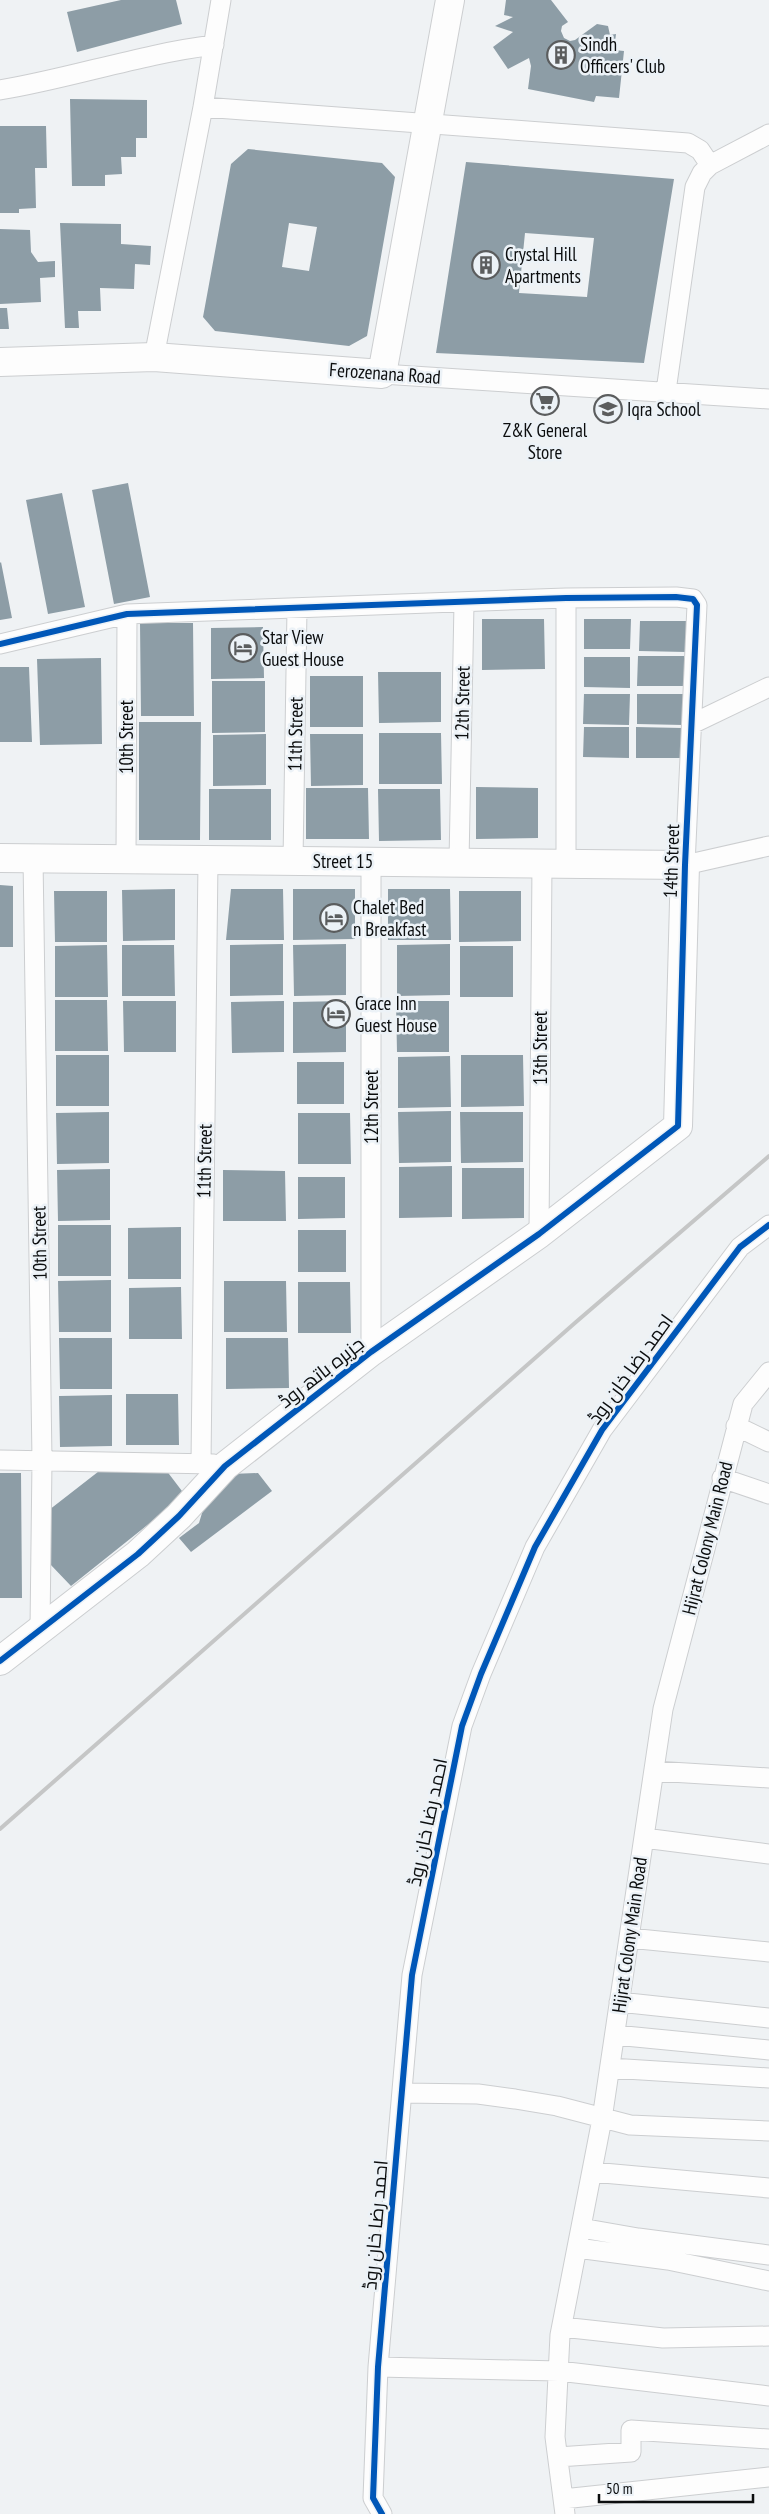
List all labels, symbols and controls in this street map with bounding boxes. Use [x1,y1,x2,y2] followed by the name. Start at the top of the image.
[580,32,665,78] place label: Sindh Officers' Club
[546,40,576,70] building icon: Sindh Officers' Club
[505,242,581,288] place label: Crystal Hill Apartments
[471,250,501,280] building icon: Crystal Hill Apartments
[328,357,442,389] street label: Ferozenana Road
[530,386,560,416] supermarket icon: Z&K General Store
[593,394,623,424] school or university icon: Iqra School
[627,397,701,421] place label: Iqra School
[503,418,588,464] place label: Z&K General Store
[262,625,344,671] place label: Star View Guest House
[228,633,258,663] hotel icon: Star View Guest House
[449,665,475,740] street label: 12th Street
[282,696,308,771] street label: 11th Street
[114,699,138,774] street label: 10th Street
[658,823,684,898] street label: 14th Street
[313,849,373,873] street label: Street 15
[353,895,427,941] place label: Chalet Bed n Breakfast
[319,903,349,933] hotel icon: Chalet Bed n Breakfast
[355,991,437,1037] place label: Grace Inn Guest House
[321,999,351,1029] hotel icon: Grace Inn Guest House
[528,1010,552,1085] street label: 13th Street
[359,1069,383,1144] street label: 12th Street
[191,1123,217,1198] street label: 11th Street
[26,1205,52,1280] street label: 10th Street
[582,1309,678,1429] street label: احمد رضا خان روڈ
[273,1331,369,1413] street label: جزیرہ باتھ روڈ
[676,1459,738,1617] street label: Hijrat Colony Main Road
[402,1756,452,1888] street label: احمد رضا خان روڈ
[606,1856,652,2014] street label: Hijrat Colony Main Road
[357,2159,393,2291] street label: احمد رضا خان روڈ
[599,2472,753,2504] scale bar
[606,2479,632,2498] text: 50 m

